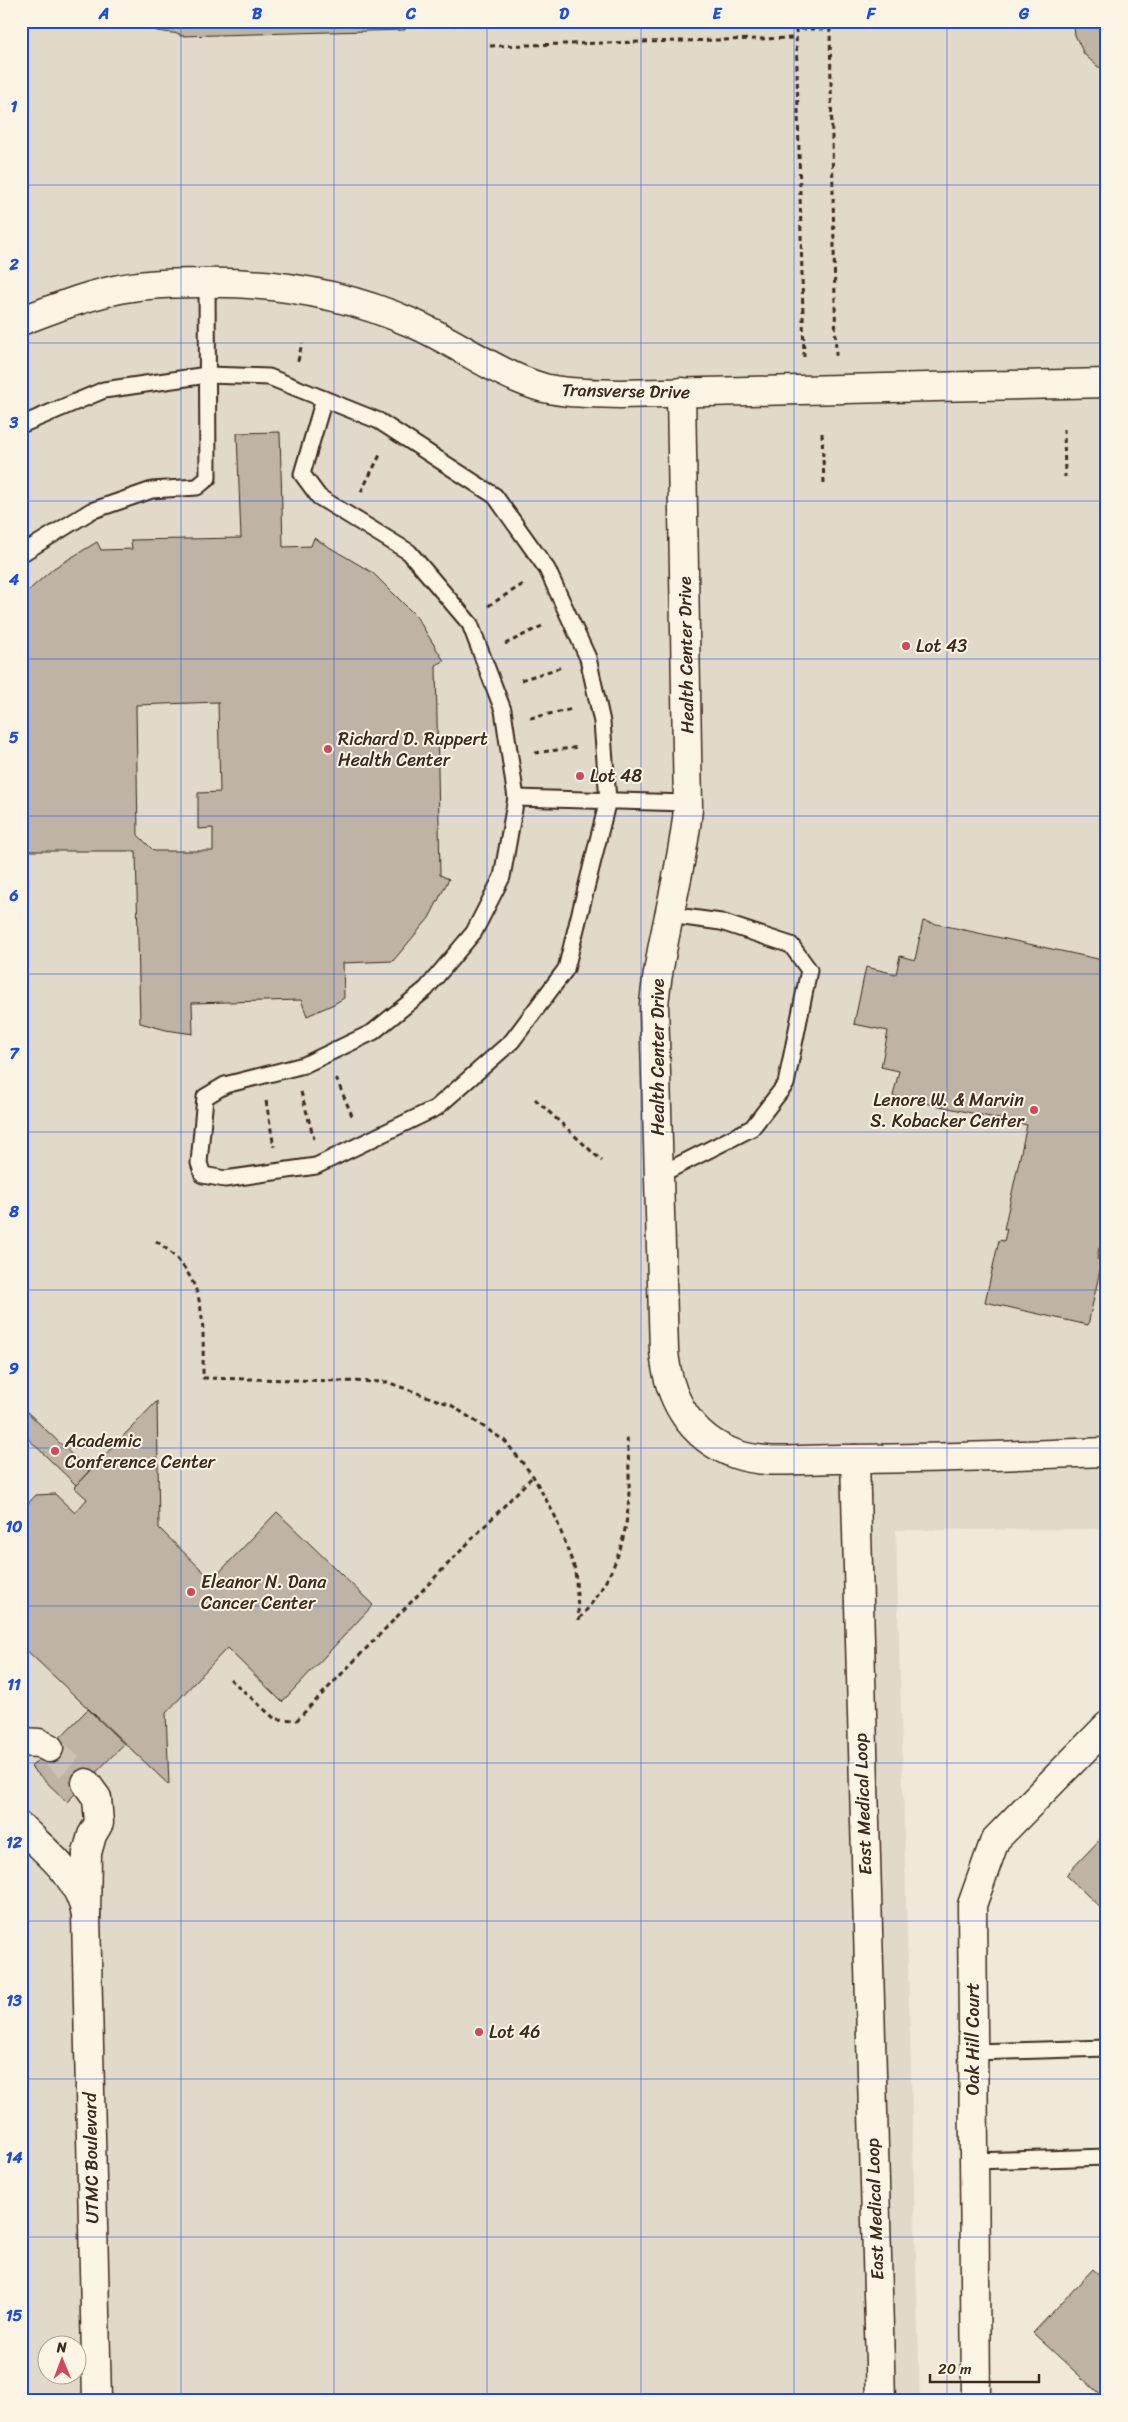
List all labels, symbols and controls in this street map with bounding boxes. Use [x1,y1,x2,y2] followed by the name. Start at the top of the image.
[98,0,109,28] text: A
[252,0,263,28] text: B
[405,0,417,28] text: C
[559,0,569,28] text: D
[713,0,723,28] text: E
[866,0,877,28] text: F
[1018,0,1030,28] text: G
[11,92,18,121] text: 1
[8,250,19,279] text: 2
[562,374,690,408] street label: Transverse Drive
[9,408,19,437] text: 3
[8,565,19,594] text: 4
[669,576,703,734] street label: Health Center Drive
[916,630,967,662] place label: Lot 43
[900,640,912,652] marker: Lot 43
[9,723,19,752] text: 5
[338,723,488,776] place label: Richard D. Ruppert Health Center
[322,743,334,755] marker: Richard D. Ruppert Health Center
[590,760,642,792] place label: Lot 48
[574,770,586,782] marker: Lot 48
[8,881,19,910] text: 6
[642,978,674,1136] street label: Health Center Drive
[9,1039,20,1068] text: 7
[870,1084,1026,1137] place label: Lenore W. & Marvin S. Kobacker Center
[1028,1104,1040,1116] marker: Lenore W. & Marvin S. Kobacker Center
[8,1197,19,1226] text: 8
[9,1354,19,1383] text: 9
[64,1425,217,1478] place label: Academic Conference Center
[49,1445,61,1457] marker: Academic Conference Center
[6,1512,22,1541] text: 10
[201,1566,327,1619] place label: Eleanor N. Dana Cancer Center
[185,1586,197,1598] marker: Eleanor N. Dana Cancer Center
[7,1670,21,1699] text: 11
[845,1732,881,1875] street label: East Medical Loop
[6,1828,23,1857] text: 12
[957,1983,989,2095] street label: Oak Hill Court
[6,1986,22,2015] text: 13
[489,2016,540,2048] place label: Lot 46
[473,2026,485,2038] marker: Lot 46
[74,2091,108,2224] street label: UTMC Boulevard
[857,2137,893,2280] street label: East Medical Loop
[6,2143,22,2172] text: 14
[6,2301,23,2330] text: 15
[38,2334,88,2384] north arrow
[56,2335,67,2360] text: N
[930,2352,1039,2384] scale bar
[938,2356,972,2382] text: 20 m

